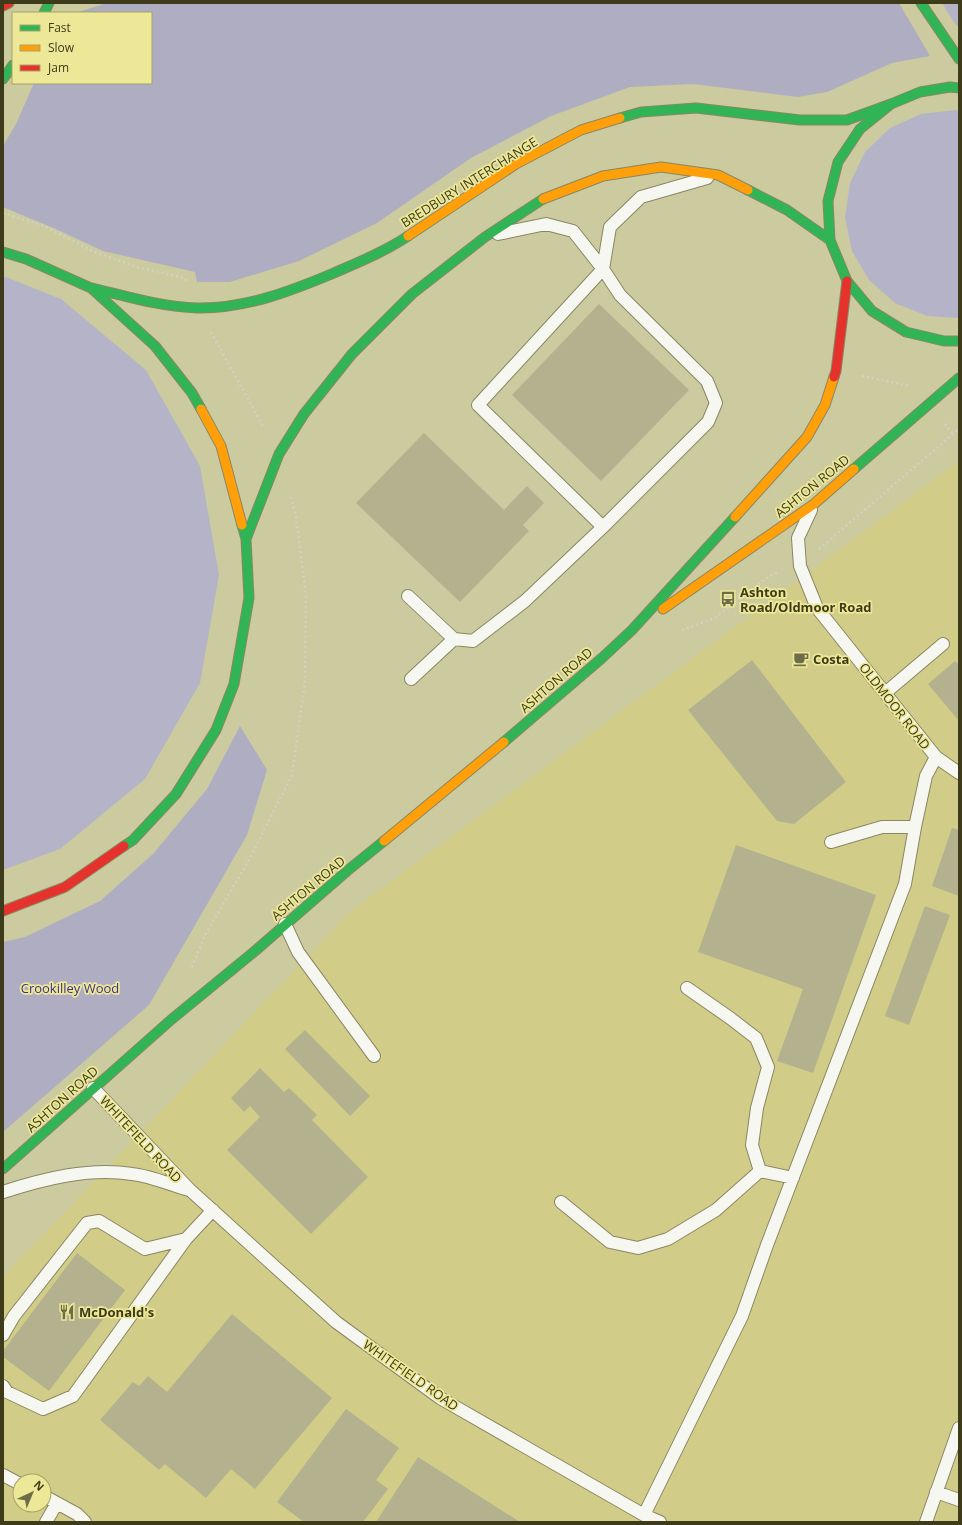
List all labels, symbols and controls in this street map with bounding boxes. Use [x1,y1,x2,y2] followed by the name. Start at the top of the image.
[12,12,152,84] legend
[48,19,71,36] text: Fast
[48,39,75,56] text: Slow
[47,59,69,76] text: Jam
[397,133,541,231] street label: BREDBURY INTERCHANGE
[771,450,853,522] street label: ASHTON ROAD
[740,583,871,616] place label: Ashton Road/Oldmoor Road
[719,590,737,608] bus stop icon: Ashton Road/Oldmoor Road
[516,643,596,717] street label: ASHTON ROAD
[792,650,810,668] cafe icon: Costa
[813,650,849,668] place label: Costa
[855,659,935,753] street label: OLDMOOR ROAD
[267,852,349,924] street label: ASHTON ROAD
[21,979,119,997] park label: Crookilley Wood
[22,1062,102,1136] street label: ASHTON ROAD
[96,1092,186,1186] street label: WHITEFIELD ROAD
[58,1303,76,1321] restaurant icon: McDonald's
[79,1303,154,1321] place label: McDonald's
[360,1335,462,1415] street label: WHITEFIELD ROAD
[12,1473,52,1513] north arrow
[31,1477,48,1494] text: N

